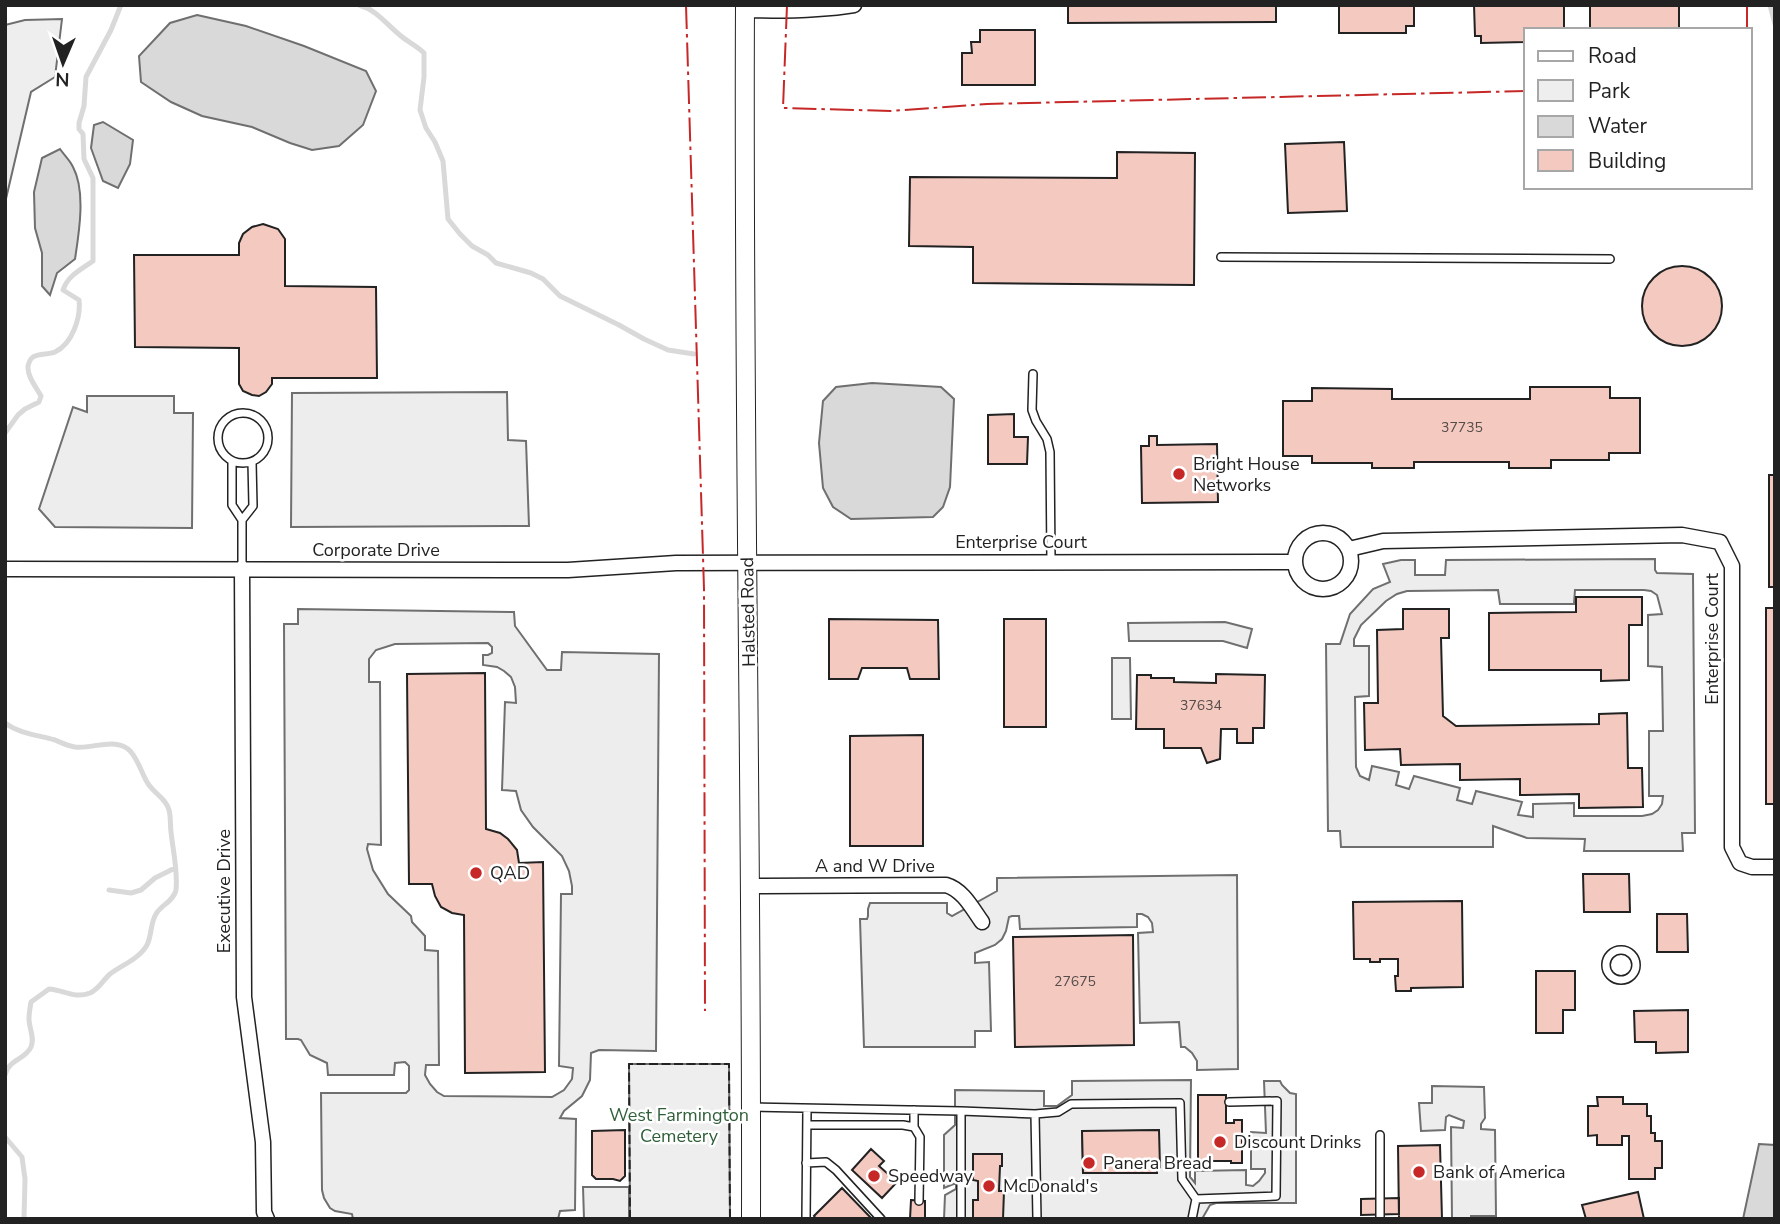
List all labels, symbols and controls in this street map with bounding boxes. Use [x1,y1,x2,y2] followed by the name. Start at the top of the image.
[28,28,98,98] north arrow
[1524,28,1752,189] legend
[1588,42,1637,70] text: Road
[55,66,70,92] text: N
[1588,77,1630,105] text: Park
[1588,112,1647,140] text: Water
[1588,147,1666,175] text: Building
[1441,418,1483,437] house number: 37735
[1193,452,1300,497] place label: Bright House Networks
[1171,466,1187,482] marker: Bright House Networks
[955,530,1088,554] street label: Enterprise Court
[312,538,440,562] street label: Corporate Drive
[735,557,761,667] street label: Halsted Road
[1700,572,1724,705] street label: Enterprise Court
[1180,696,1222,715] house number: 37634
[212,829,236,953] street label: Executive Drive
[815,854,935,878] street label: A and W Drive
[490,861,530,885] place label: QAD
[468,865,484,881] marker: QAD
[1054,972,1096,991] house number: 27675
[609,1103,749,1148] park label: West Farmington Cemetery
[1234,1130,1361,1154] place label: Discount Drinks
[1212,1134,1228,1150] marker: Discount Drinks
[1103,1151,1212,1175] place label: Panera Bread
[1081,1155,1097,1171] marker: Panera Bread
[1433,1160,1566,1184] place label: Bank of America
[888,1164,974,1188] place label: Speedway
[1411,1164,1427,1180] marker: Bank of America
[866,1168,882,1184] marker: Speedway
[1003,1174,1098,1198] place label: McDonald's
[981,1178,997,1194] marker: McDonald's

